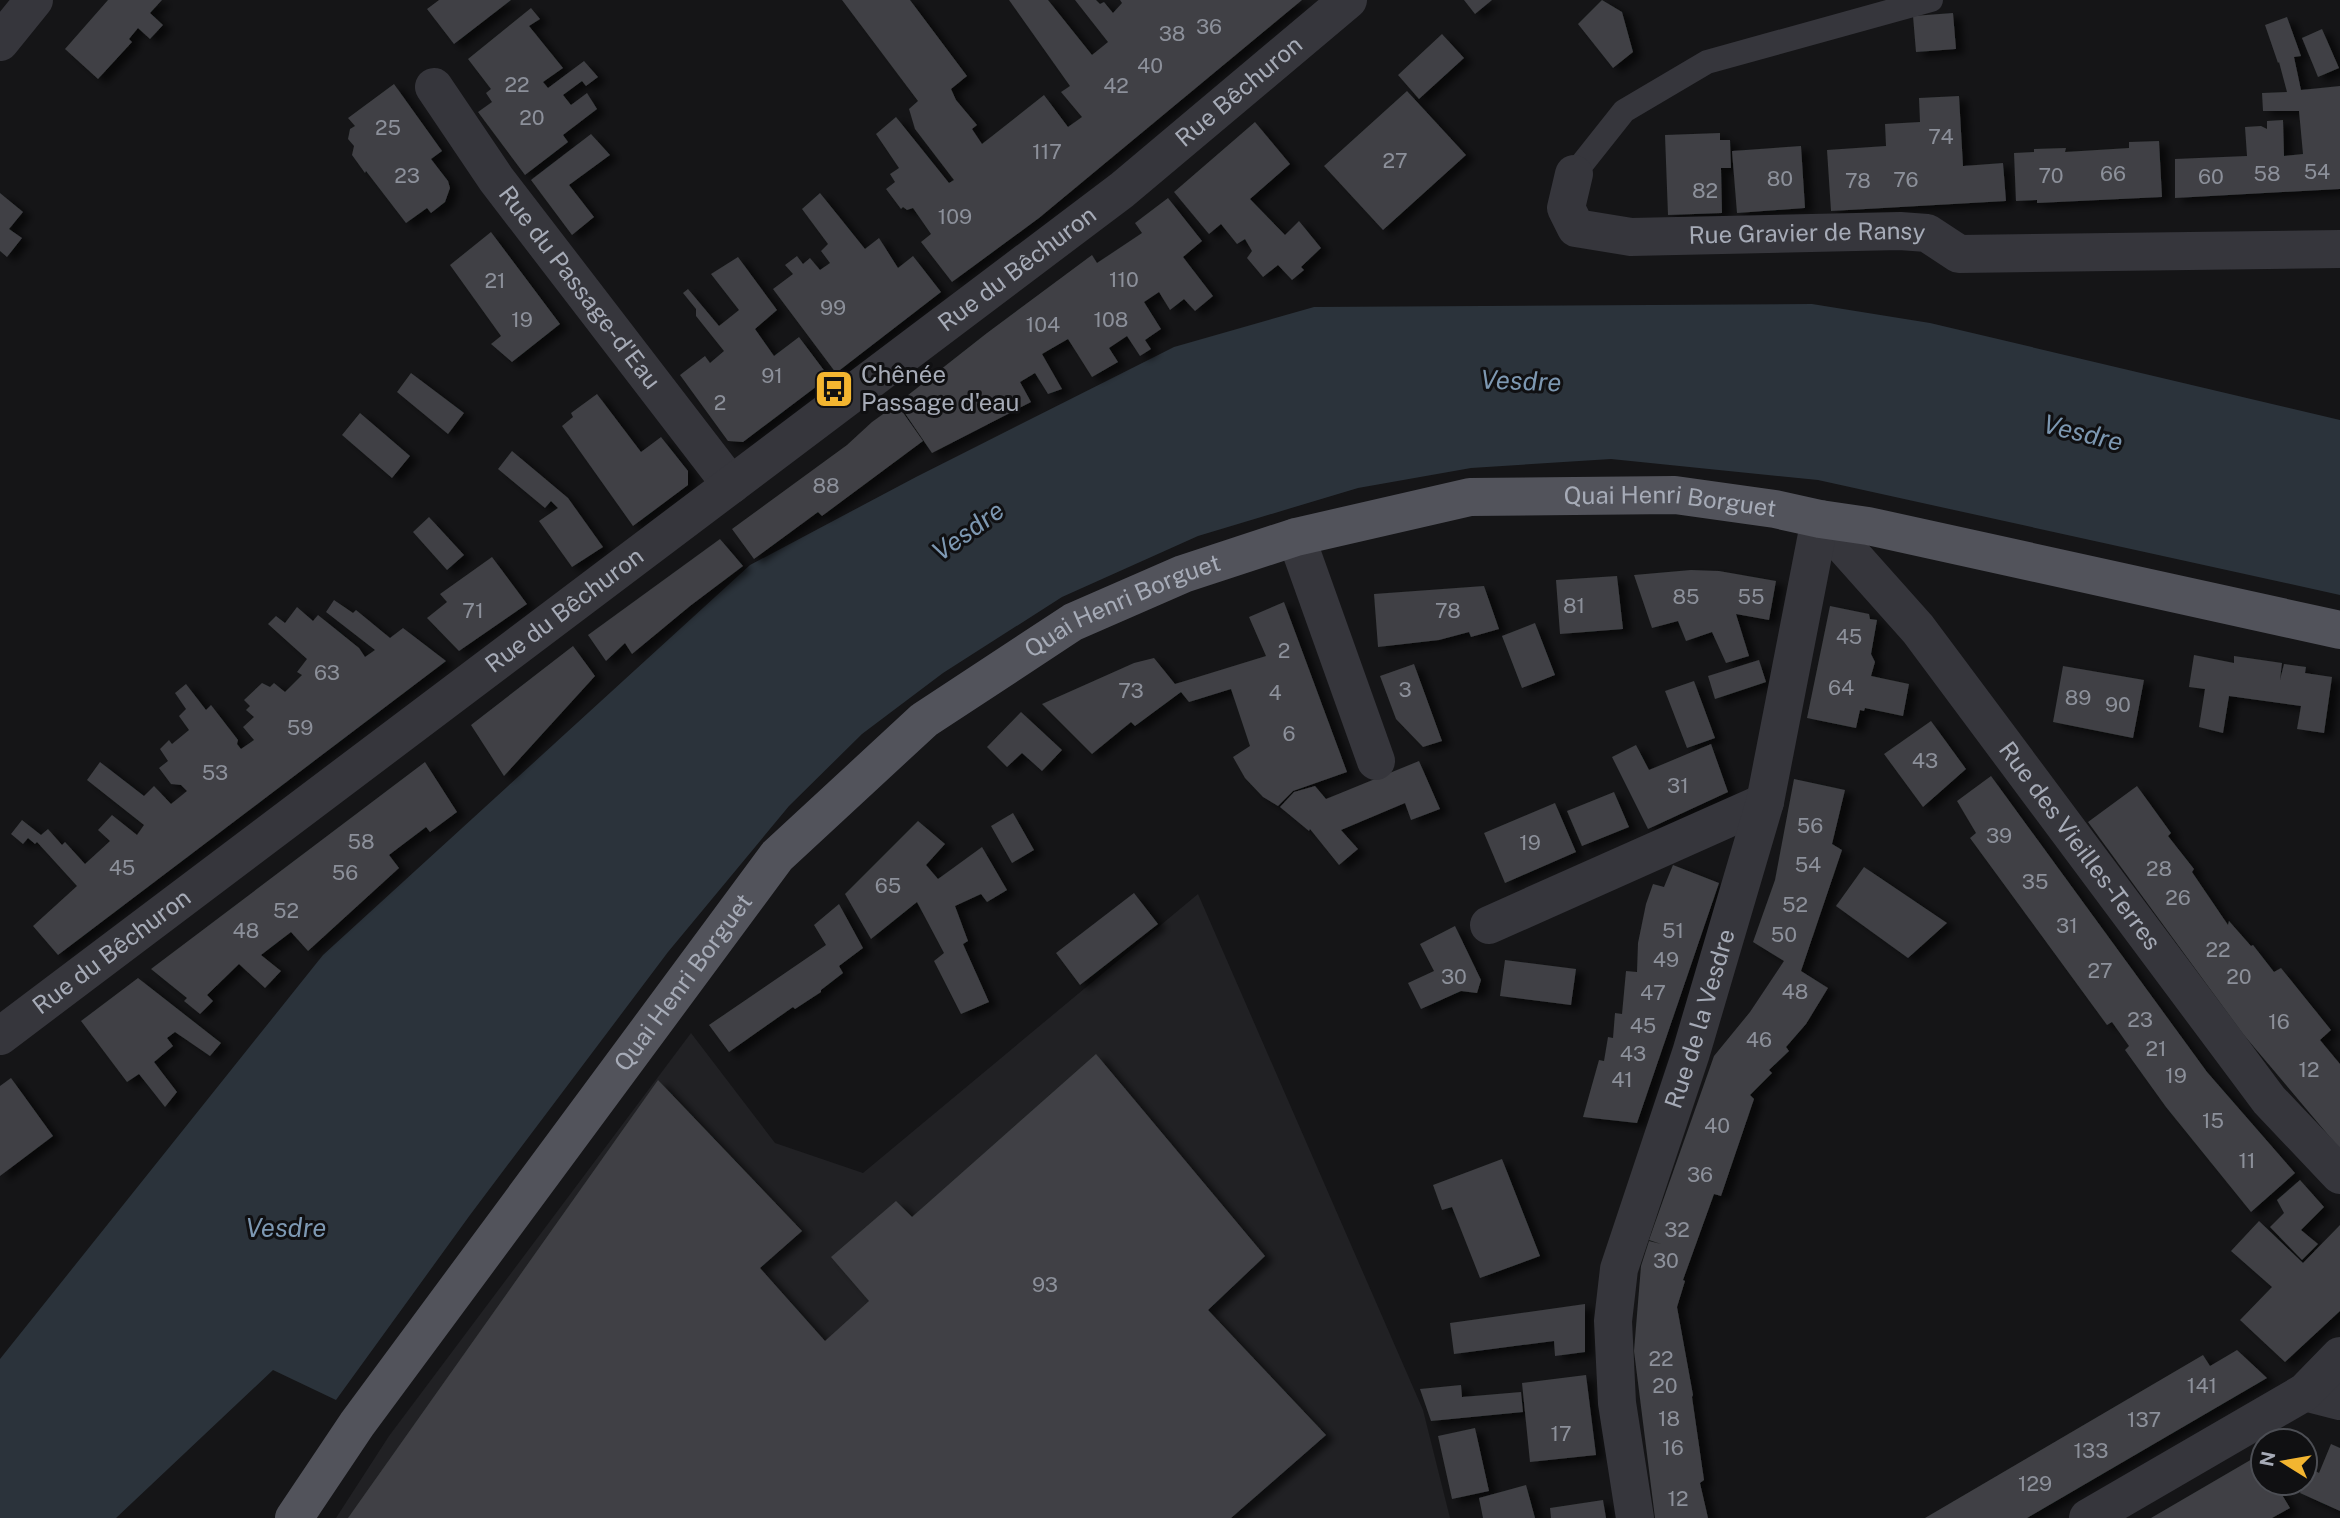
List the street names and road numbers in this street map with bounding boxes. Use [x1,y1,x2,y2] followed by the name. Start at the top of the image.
[1169,30,1307,152] street label: Rue Bêchuron
[493,180,667,394] street label: Rue du Passage-d'Eau
[932,200,1101,337] street label: Rue du Bêchuron
[1688,216,1927,249] street label: Rue Gravier de Ransy
[1563,480,1778,522] street label: Quai Henri Borguet
[479,541,648,678] street label: Rue du Bêchuron
[1019,548,1224,663] street label: Quai Henri Borguet
[1994,736,2167,955] street label: Rue des Vieilles-Terres
[27,882,196,1019] street label: Rue du Bêchuron
[608,888,757,1076] street label: Quai Henri Borguet
[1659,925,1740,1112] street label: Rue de la Vesdre

